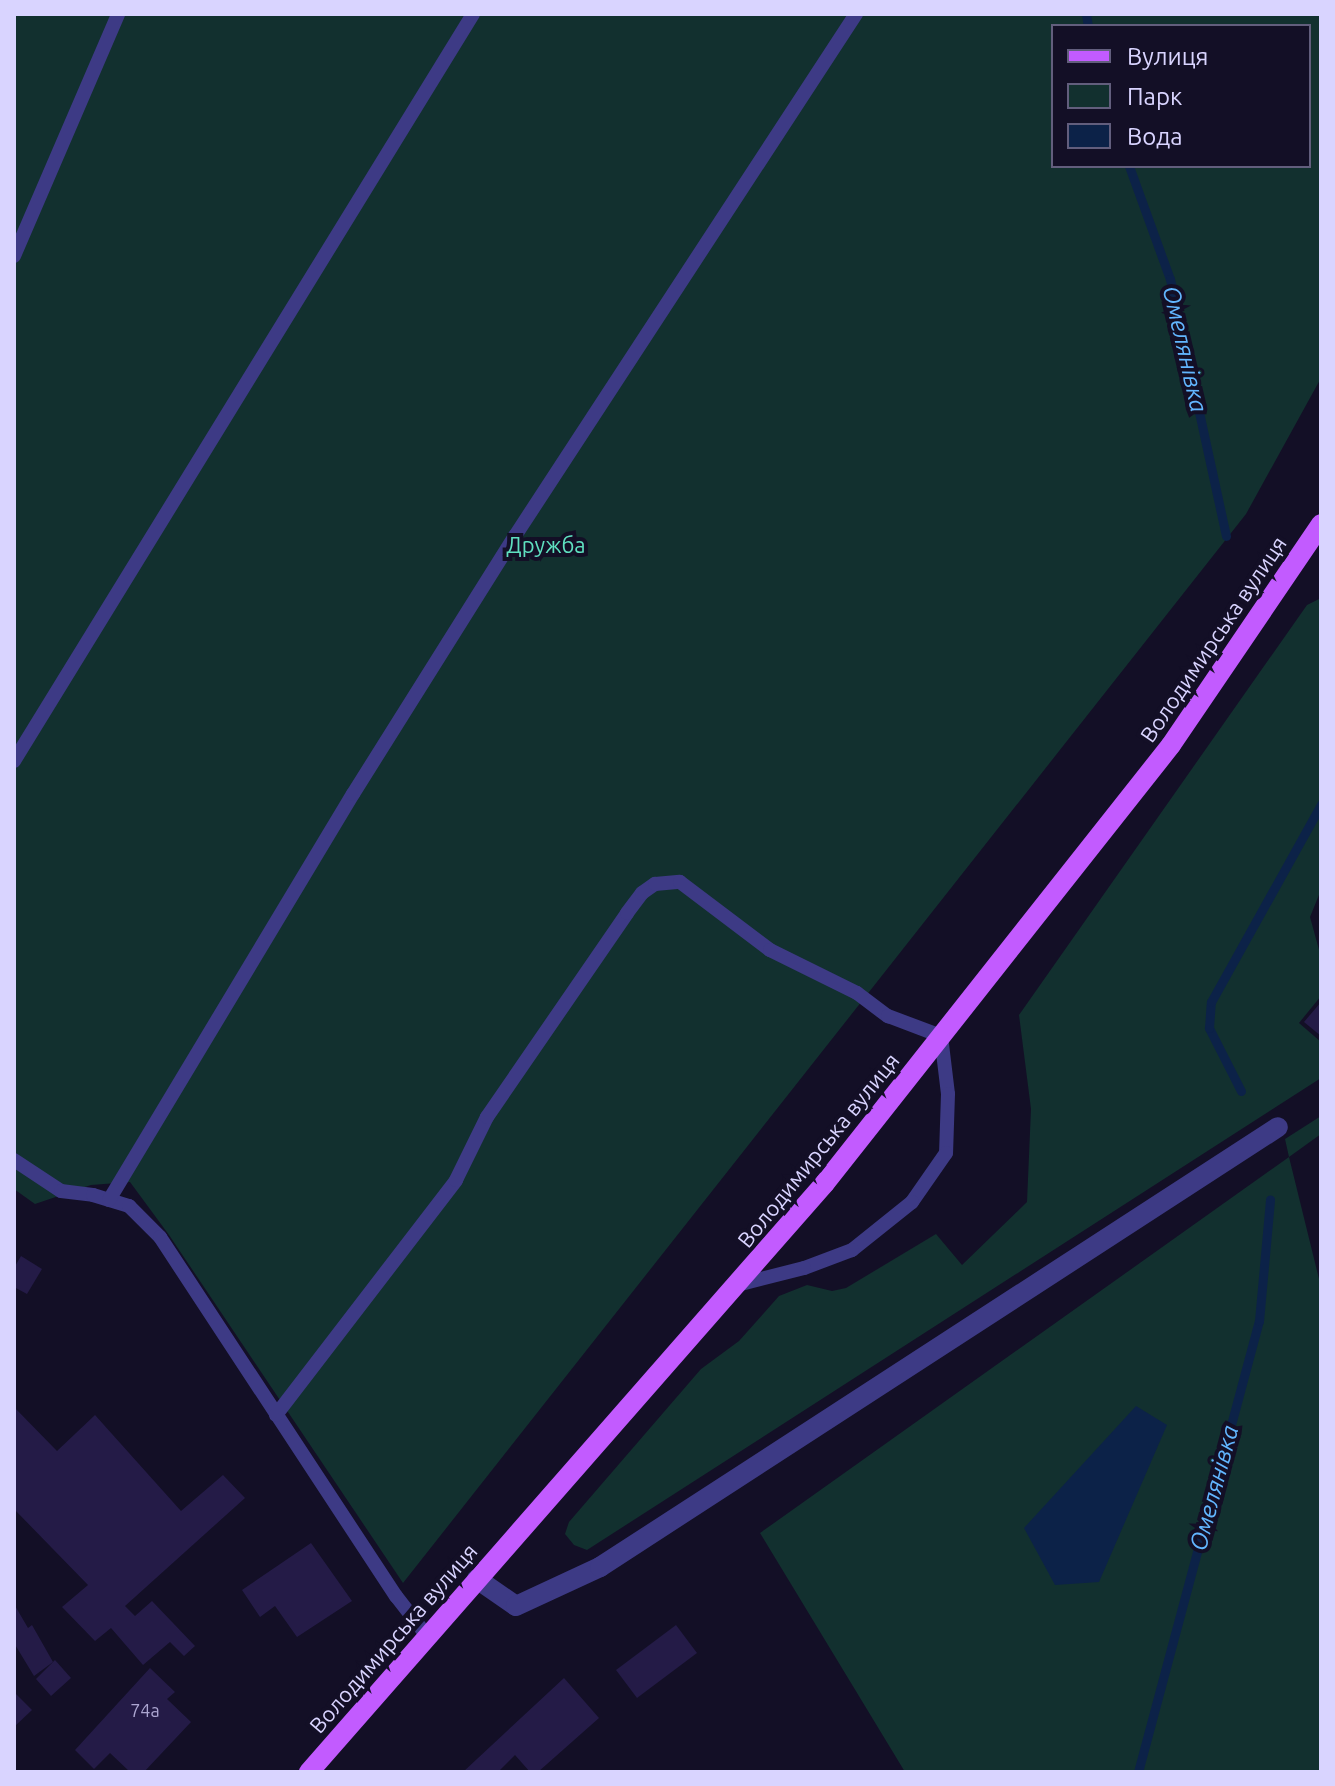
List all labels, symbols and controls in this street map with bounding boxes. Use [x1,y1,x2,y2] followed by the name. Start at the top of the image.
[1051,24,1311,168] legend
[1127,43,1209,70] text: Вулиця
[1127,83,1182,110] text: Парк
[1127,123,1183,150] text: Вода
[1156,283,1214,415] water label: Омелянівка
[1134,531,1292,747] street label: Володимирська вулиця
[506,532,586,558] park label: Дружба
[731,1047,905,1253] street label: Володимирська вулиця
[1183,1422,1245,1554] water label: Омелянівка
[303,1538,483,1738] street label: Володимирська вулиця
[130,1699,160,1721] house number: 74а

